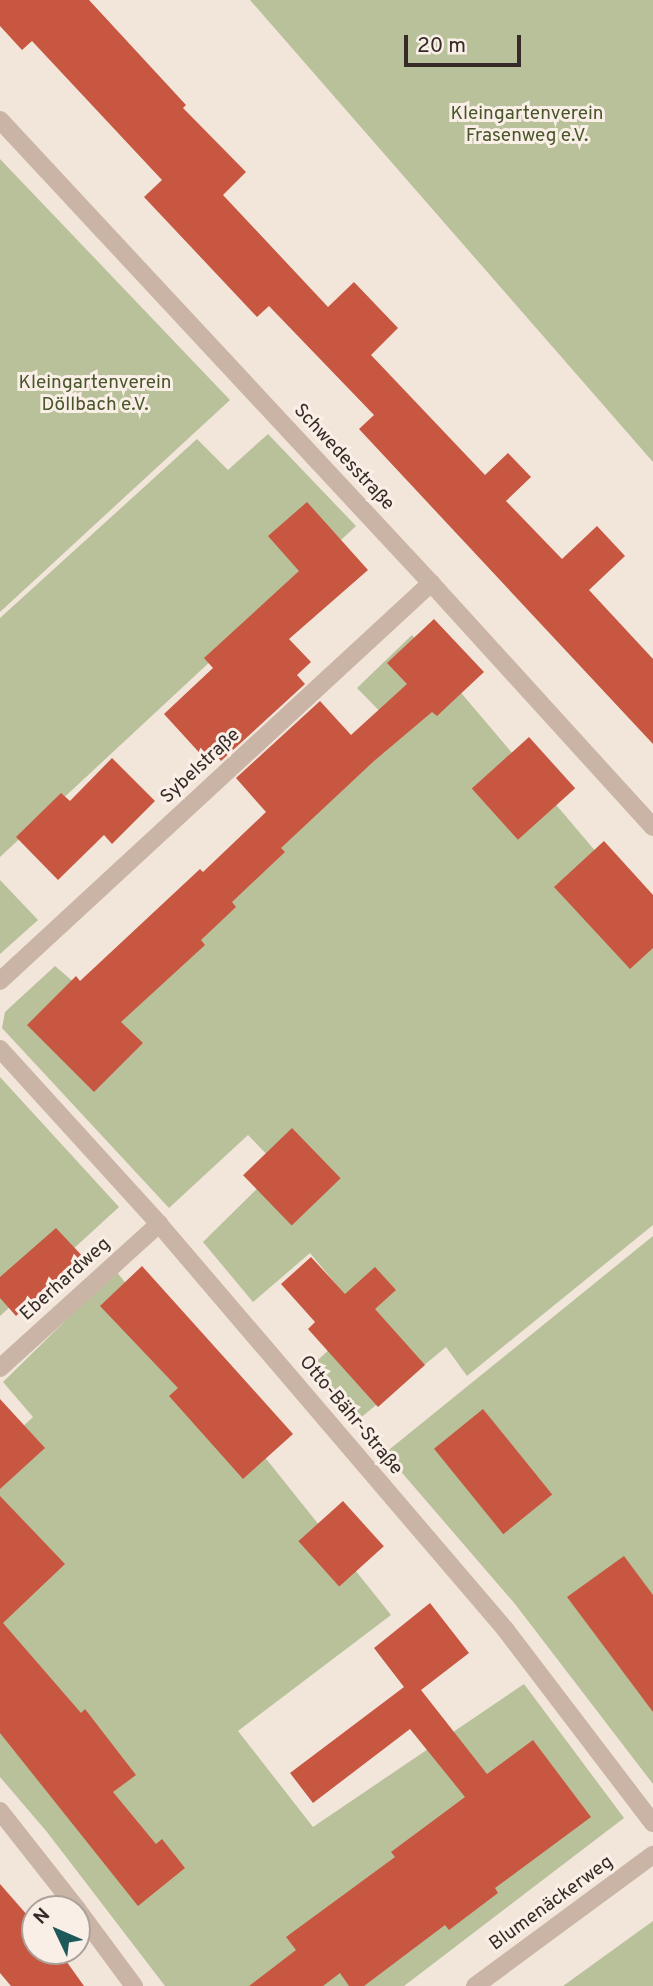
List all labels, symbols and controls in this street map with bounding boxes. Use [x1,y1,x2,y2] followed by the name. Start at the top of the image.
[408,21,525,65] scale bar
[417,33,466,60] text: 20 m
[450,104,604,148] park label: Kleingartenverein Frasenweg e.V.
[18,373,172,417] park label: Kleingartenverein Döllbach e.V.
[288,400,398,516] street label: Schwedesstraße
[157,725,245,809] street label: Sybelstraße
[16,1234,116,1326] street label: Eberhardweg
[293,1352,407,1480] street label: Otto-Bähr-Straße
[486,1851,618,1957] street label: Blumenäckerweg
[21,1895,91,1965] north arrow
[29,1904,56,1930] text: N

